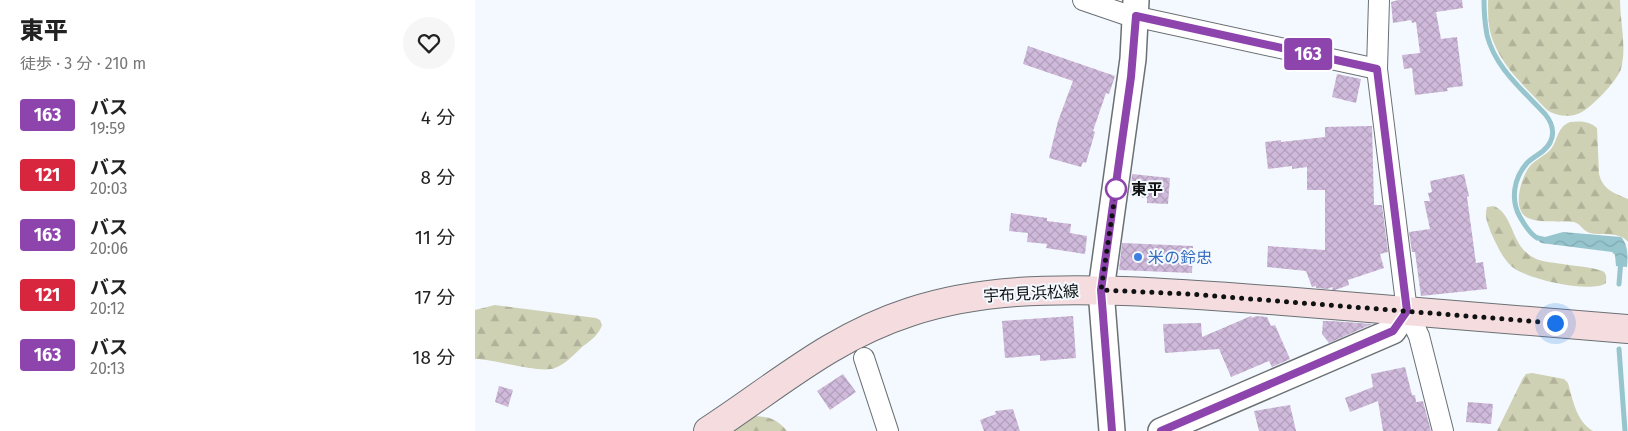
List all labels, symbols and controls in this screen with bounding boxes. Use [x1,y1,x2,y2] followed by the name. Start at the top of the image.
[20,17,68,45] text: 東平
[403,17,455,69] button: heart
[1279,38,1337,70] line badge: 163
[1294,43,1322,65] text: 163
[20,54,146,73] text: 徒歩 · 3 分 · 210 m
[90,96,128,119] text: バス
[34,104,61,126] text: 163
[421,106,455,129] text: 4 分
[90,119,125,138] text: 19:59
[90,156,128,179] text: バス
[35,164,60,186] text: 121
[420,166,455,189] text: 8 分
[1105,178,1127,200] marker: 東平
[90,179,127,198] text: 20:03
[1131,180,1163,199] place label: 東平
[90,216,128,239] text: バス
[34,224,61,246] text: 163
[415,226,455,249] text: 11 分
[90,239,128,258] text: 20:06
[1148,248,1212,267] place label: 米の鈴忠
[1132,251,1144,263] marker: 米の鈴忠
[90,276,128,299] text: バス
[983,281,1079,305] street label: 宇布見浜松線
[35,284,60,306] text: 121
[414,286,455,309] text: 17 分
[90,299,125,318] text: 20:12
[1543,311,1568,336] your location
[90,336,128,359] text: バス
[34,344,61,366] text: 163
[412,346,455,369] text: 18 分
[90,359,125,378] text: 20:13

